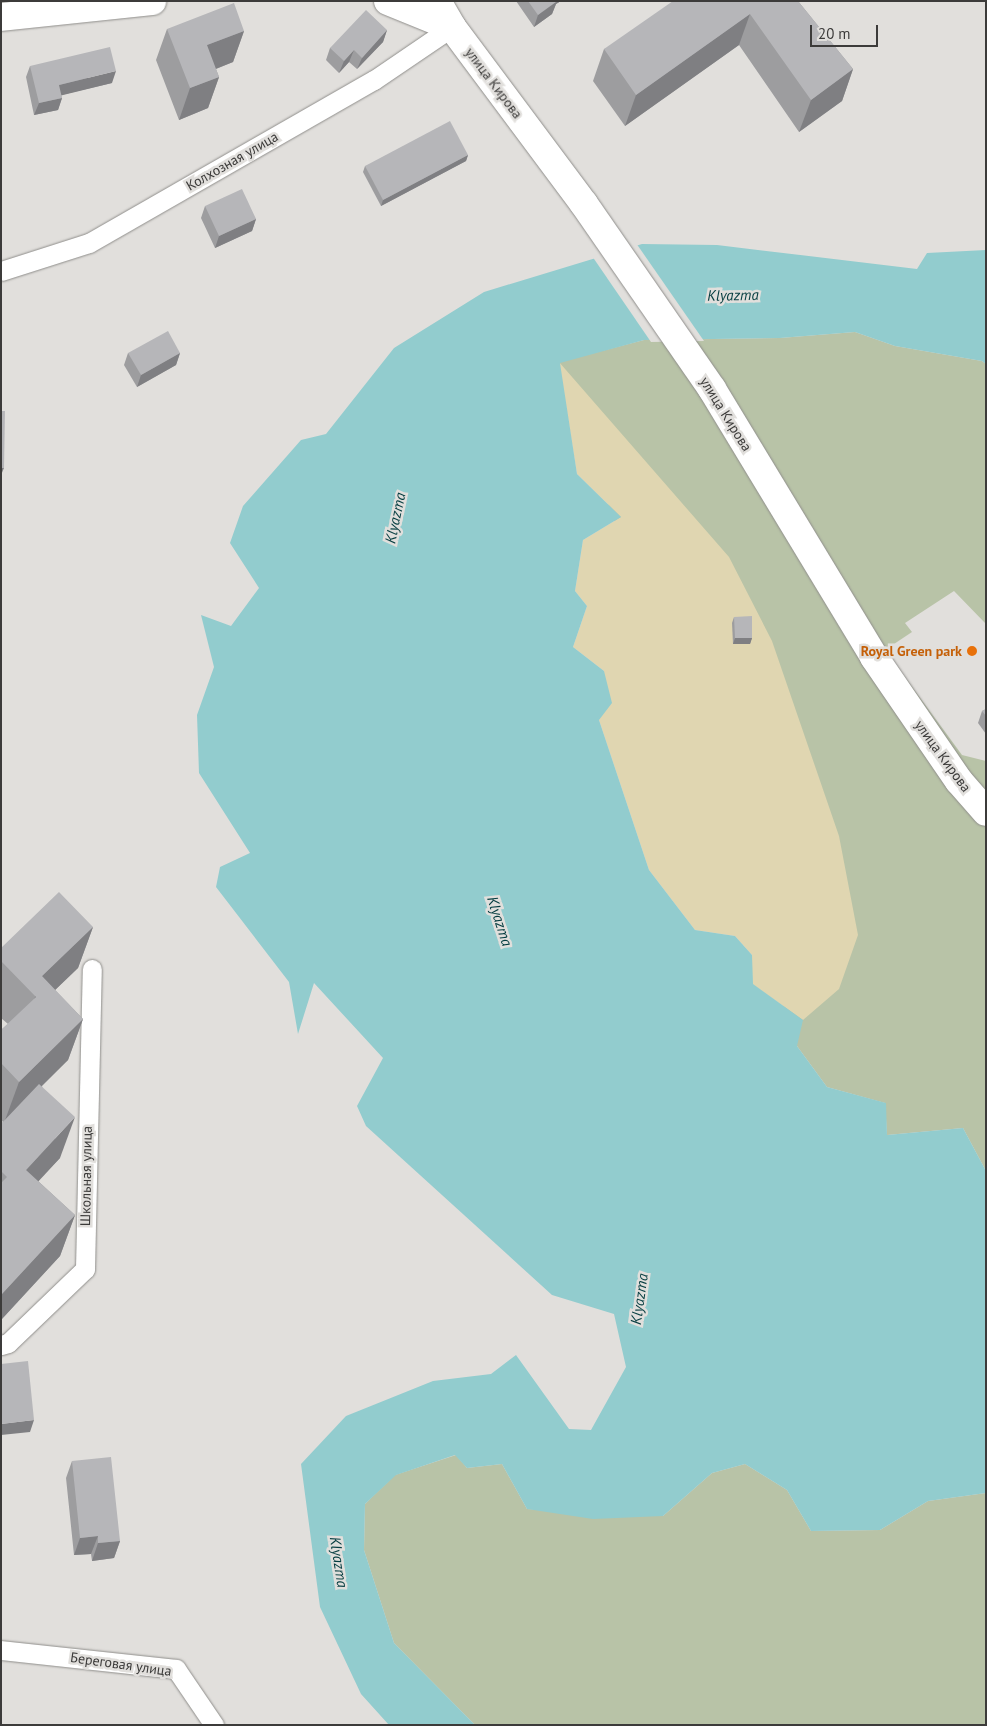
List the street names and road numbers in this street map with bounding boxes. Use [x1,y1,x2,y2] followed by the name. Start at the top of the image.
[462,44,526,122] street label: улица Кирова
[183,128,281,194] street label: Колхозная улица
[696,374,756,454] street label: улица Кирова
[911,717,975,795] street label: улица Кирова
[77,1126,95,1226] street label: Школьная улица
[69,1649,173,1679] street label: Береговая улица

